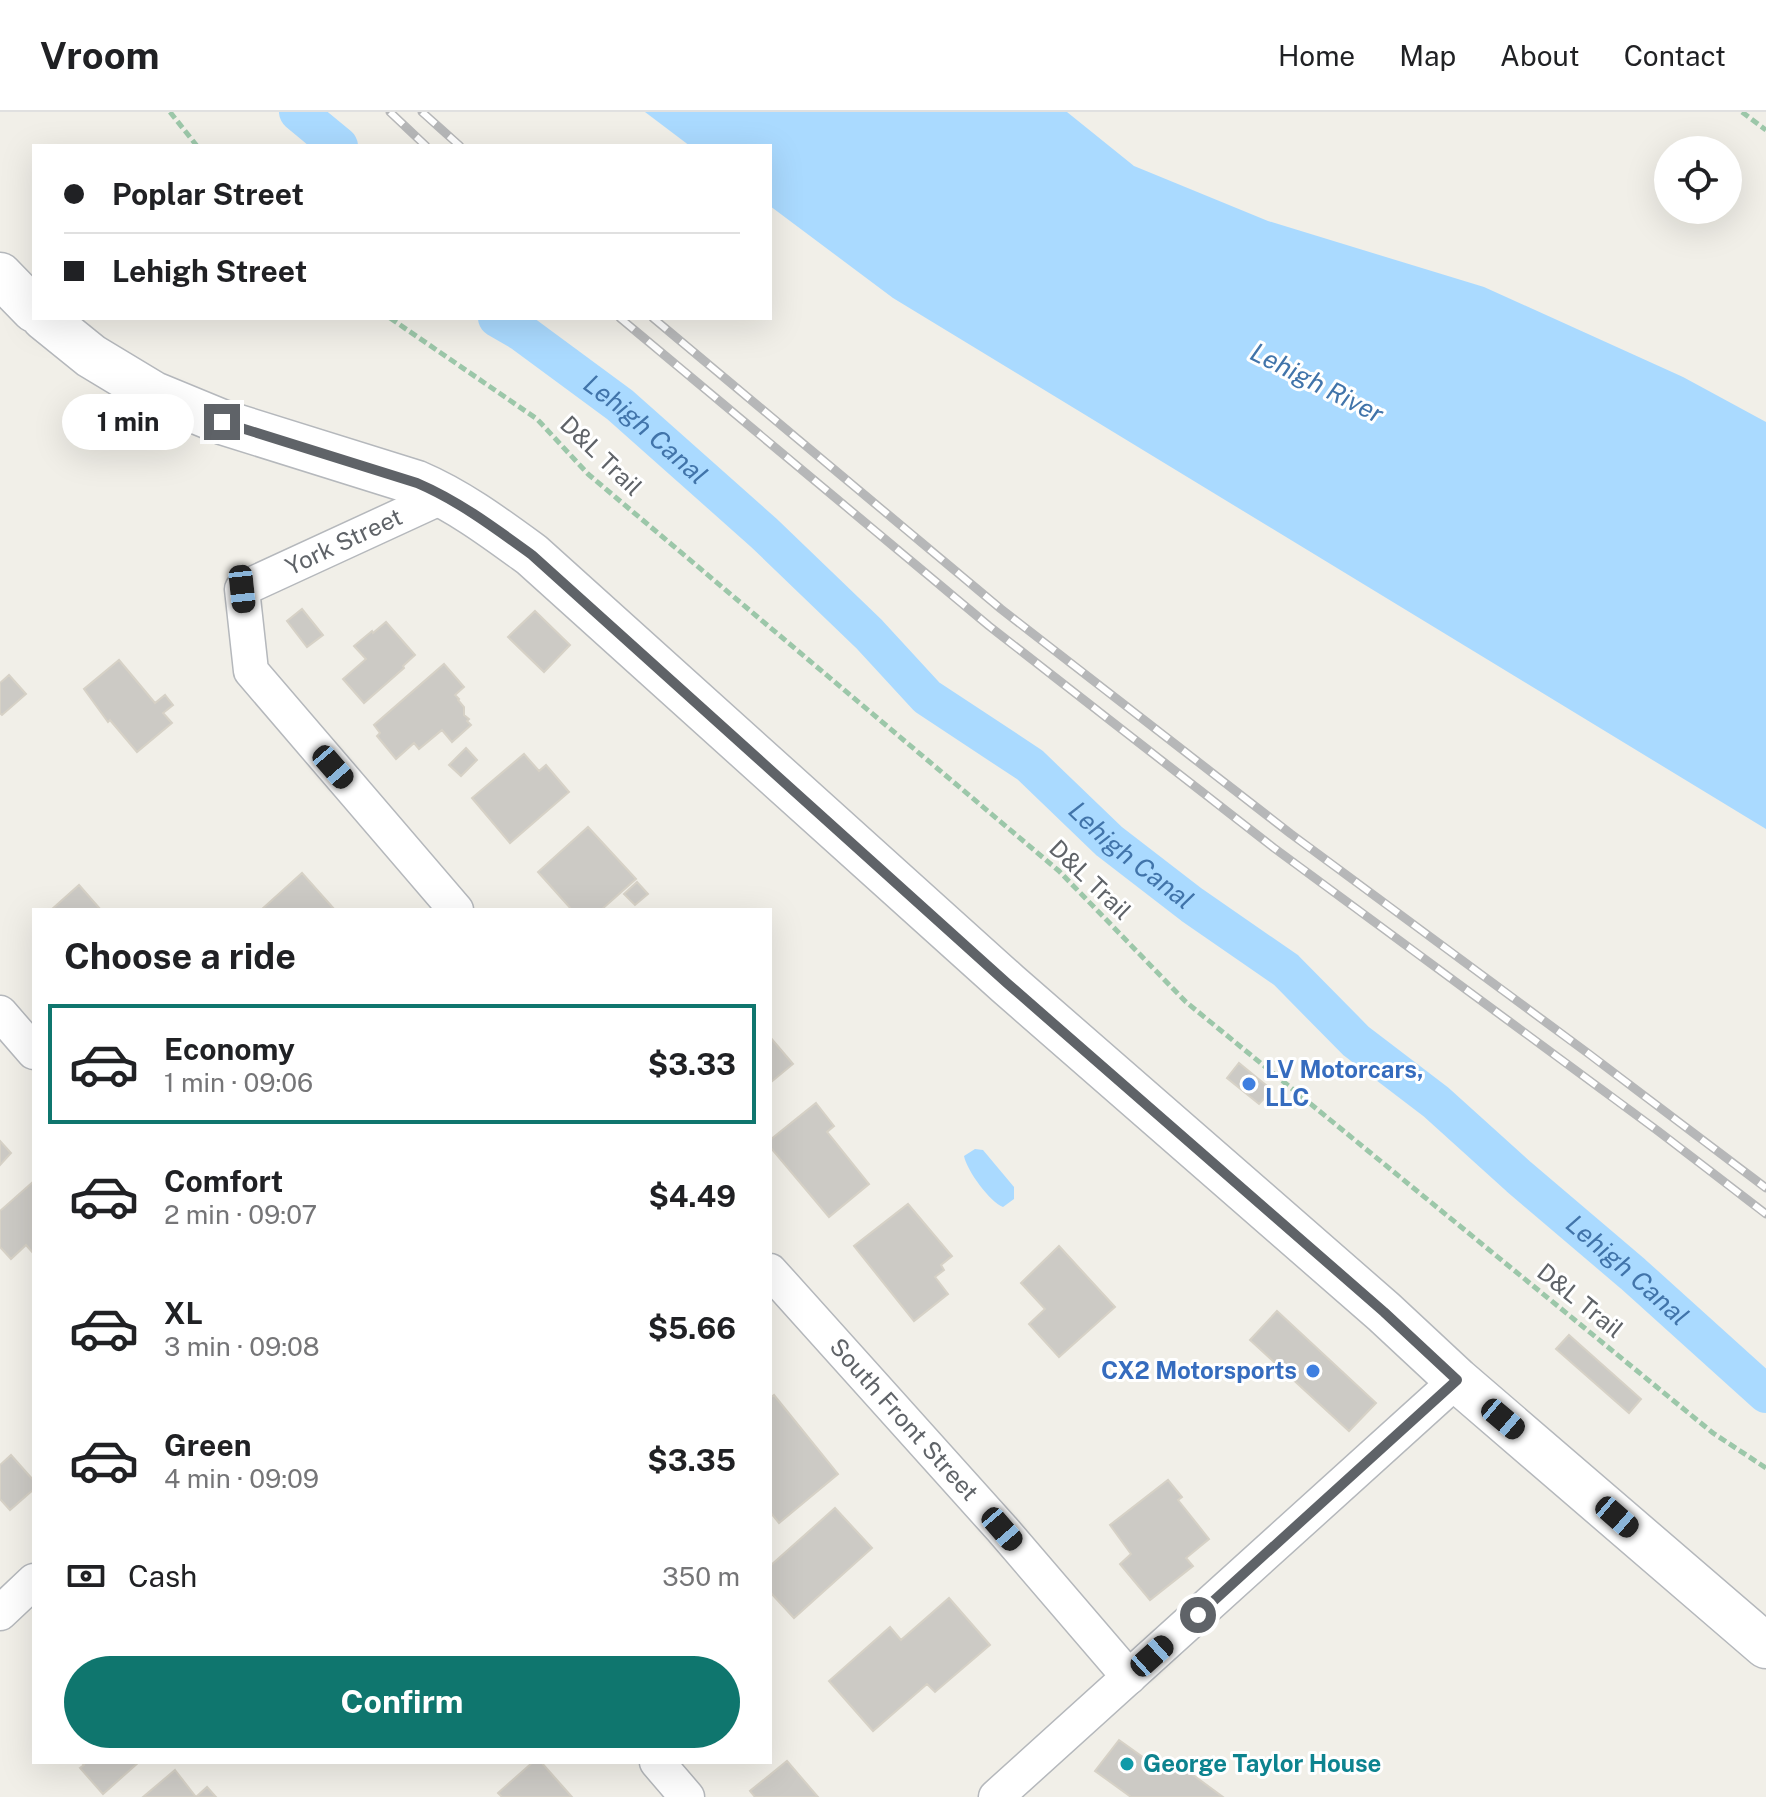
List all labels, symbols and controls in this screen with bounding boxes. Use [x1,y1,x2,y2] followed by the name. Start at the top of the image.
[40,33,160,78] text: Vroom
[1278,39,1355,72] text: Home
[1399,39,1456,72] text: Map
[1500,39,1580,72] text: About
[1624,39,1726,72] text: Contact
[1654,136,1742,224] map controls
[1654,136,1742,224] button: locate
[112,176,304,212] text: Poplar Street
[112,253,307,289] text: Lehigh Street
[1246,336,1389,429] water label: Lehigh River
[578,368,714,490] water label: Lehigh Canal
[62,394,194,450] callout: 1 min
[204,404,240,440] route end
[97,406,159,437] text: 1 min
[555,410,648,501] street label: D&L Trail
[281,502,406,580] street label: York Street
[228,564,256,614] car
[308,741,358,793] car
[1062,795,1200,915] water label: Lehigh Canal
[1044,834,1137,925] street label: D&L Trail
[64,935,296,977] text: Choose a ride
[68,1028,140,1100] icon: car
[164,1031,295,1067] text: Economy
[648,1046,736,1082] text: $3.33
[1265,1055,1424,1111] place label: LV Motorcars, LLC
[164,1067,313,1098] text: 1 min · 09:06
[1240,1075,1258,1093] marker: LV Motorcars, LLC
[68,1160,140,1232] icon: car
[164,1163,283,1199] text: Comfort
[648,1178,736,1214] text: $4.49
[164,1199,317,1230] text: 2 min · 09:07
[1560,1208,1695,1332] water label: Lehigh Canal
[1532,1257,1629,1343] street label: D&L Trail
[68,1292,140,1364] icon: car
[164,1295,203,1331] text: XL
[648,1310,736,1346] text: $5.66
[164,1331,320,1362] text: 3 min · 09:08
[824,1332,985,1506] street label: South Front Street
[1101,1356,1297,1384] place label: CX2 Motorsports
[1304,1362,1322,1380] marker: CX2 Motorsports
[1477,1394,1529,1444] car
[68,1424,140,1496] icon: car
[164,1427,251,1463] text: Green
[647,1442,736,1478] text: $3.35
[164,1463,319,1494] text: 4 min · 09:09
[1591,1492,1643,1542] car
[977,1503,1027,1555] car
[64,1554,108,1598] icon: cash
[128,1558,197,1594] text: Cash
[662,1561,740,1592] text: 350 m
[1180,1597,1216,1633] route start
[1126,1631,1178,1681] car
[64,1656,740,1748] button: Confirm
[1143,1749,1381,1777] place label: George Taylor House
[1118,1755,1136,1773] marker: George Taylor House

